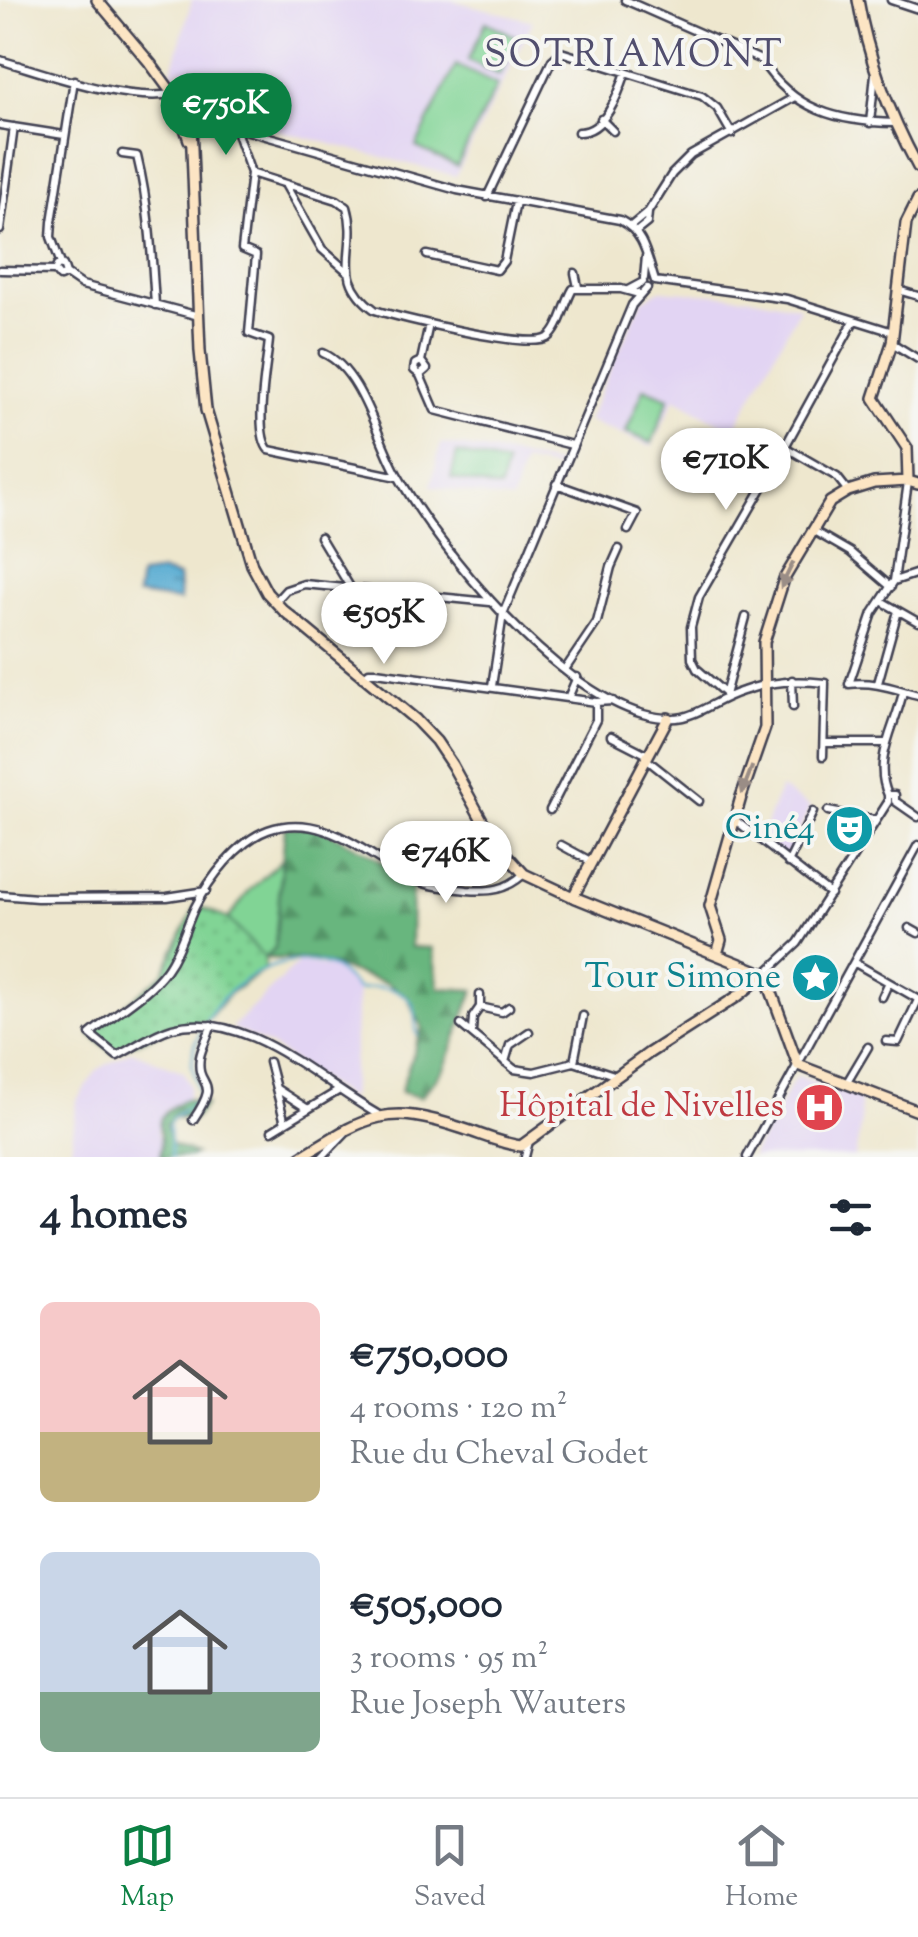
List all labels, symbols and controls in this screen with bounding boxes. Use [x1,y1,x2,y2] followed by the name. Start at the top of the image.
[484,30,784,84] district label: SOTRIAMONT
[156,73,296,158] pin: €750K
[183,82,269,128] text: €750K
[656,428,796,513] pin: €710K
[683,437,769,483] text: €710K
[778,561,795,590] one-way arrow
[314,582,454,667] pin: €505K
[343,591,425,637] text: €505K
[739,766,755,796] one-way arrow
[824,803,876,855] theatre icon: Ciné4
[725,804,815,855] place label: Ciné4
[376,821,516,906] pin: €746K
[402,830,490,876] text: €746K
[790,952,842,1004] place icon: Tour Simone
[584,953,781,1004] place label: Tour Simone
[793,1081,845,1133] hospital icon: Hôpital de Nivelles
[500,1082,784,1133] place label: Hôpital de Nivelles
[40,1187,188,1247] text: 4 homes
[823,1190,878,1245] icon: filters
[350,1326,508,1386] text: €750,000
[120,1342,240,1462] icon: home
[350,1386,568,1432] text: 4 rooms · 120 m²
[350,1432,648,1478] text: Rue du Cheval Godet
[350,1576,503,1636] text: €505,000
[120,1592,240,1712] icon: home
[350,1636,548,1682] text: 3 rooms · 95 m²
[350,1682,626,1728] text: Rue Joseph Wauters
[120,1818,175,1918] tab: Map
[414,1818,486,1918] tab: Saved
[725,1818,798,1918] tab: Home

